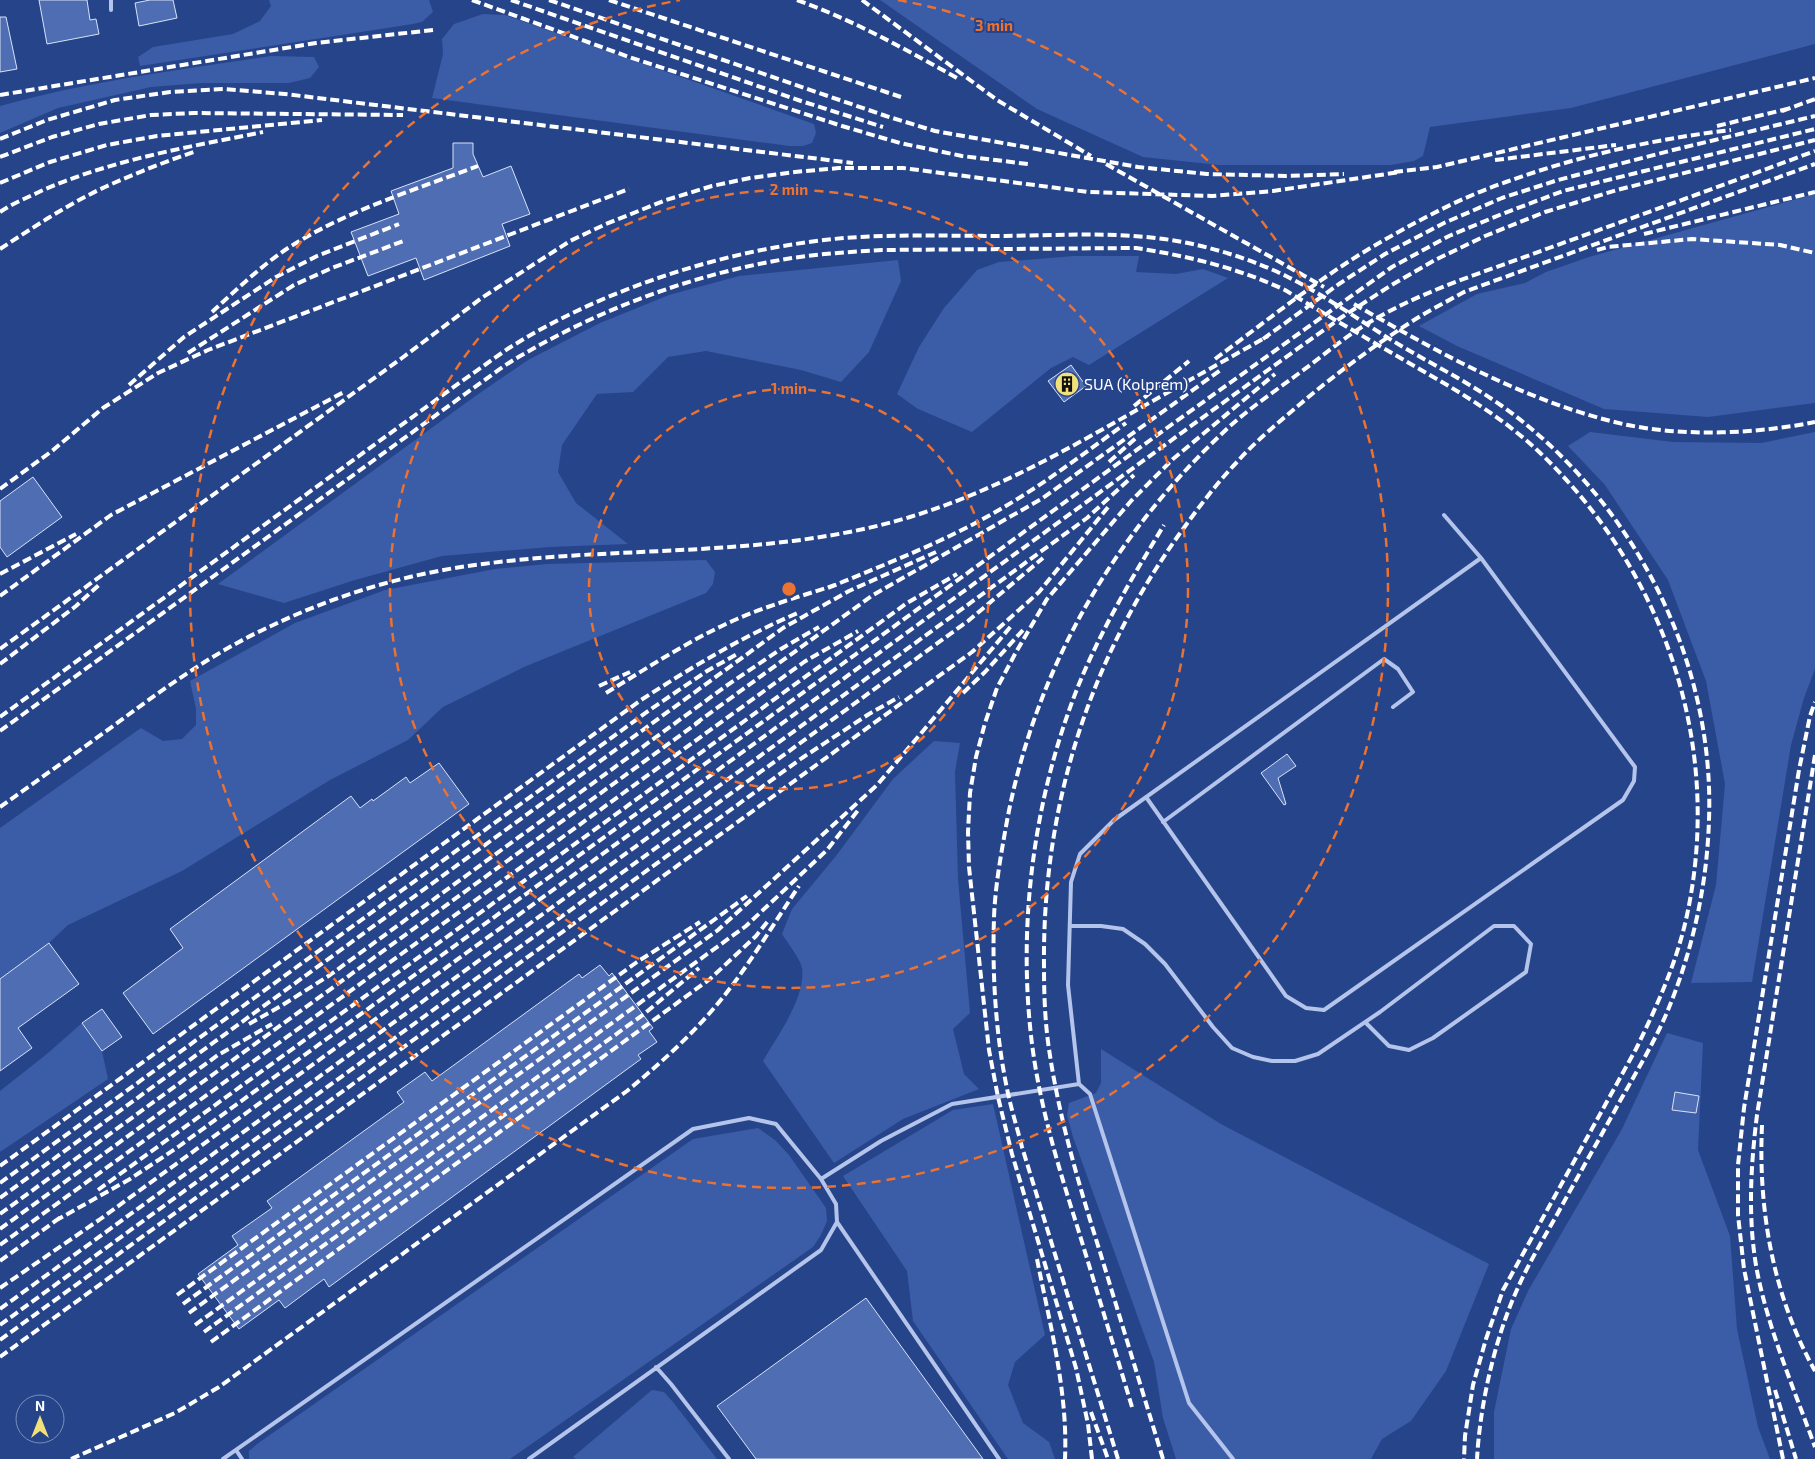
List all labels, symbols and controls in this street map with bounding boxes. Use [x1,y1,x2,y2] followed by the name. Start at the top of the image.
[975,16,1013,34] text: 3 min
[770,180,808,198] text: 2 min
[1054,371,1080,397] building icon: SUA (Kolprem)
[1084,374,1188,393] place label: SUA (Kolprem)
[771,379,807,397] text: 1 min
[780,580,798,598] centre of rings
[15,1394,65,1444] north arrow
[35,1397,45,1414] text: N

